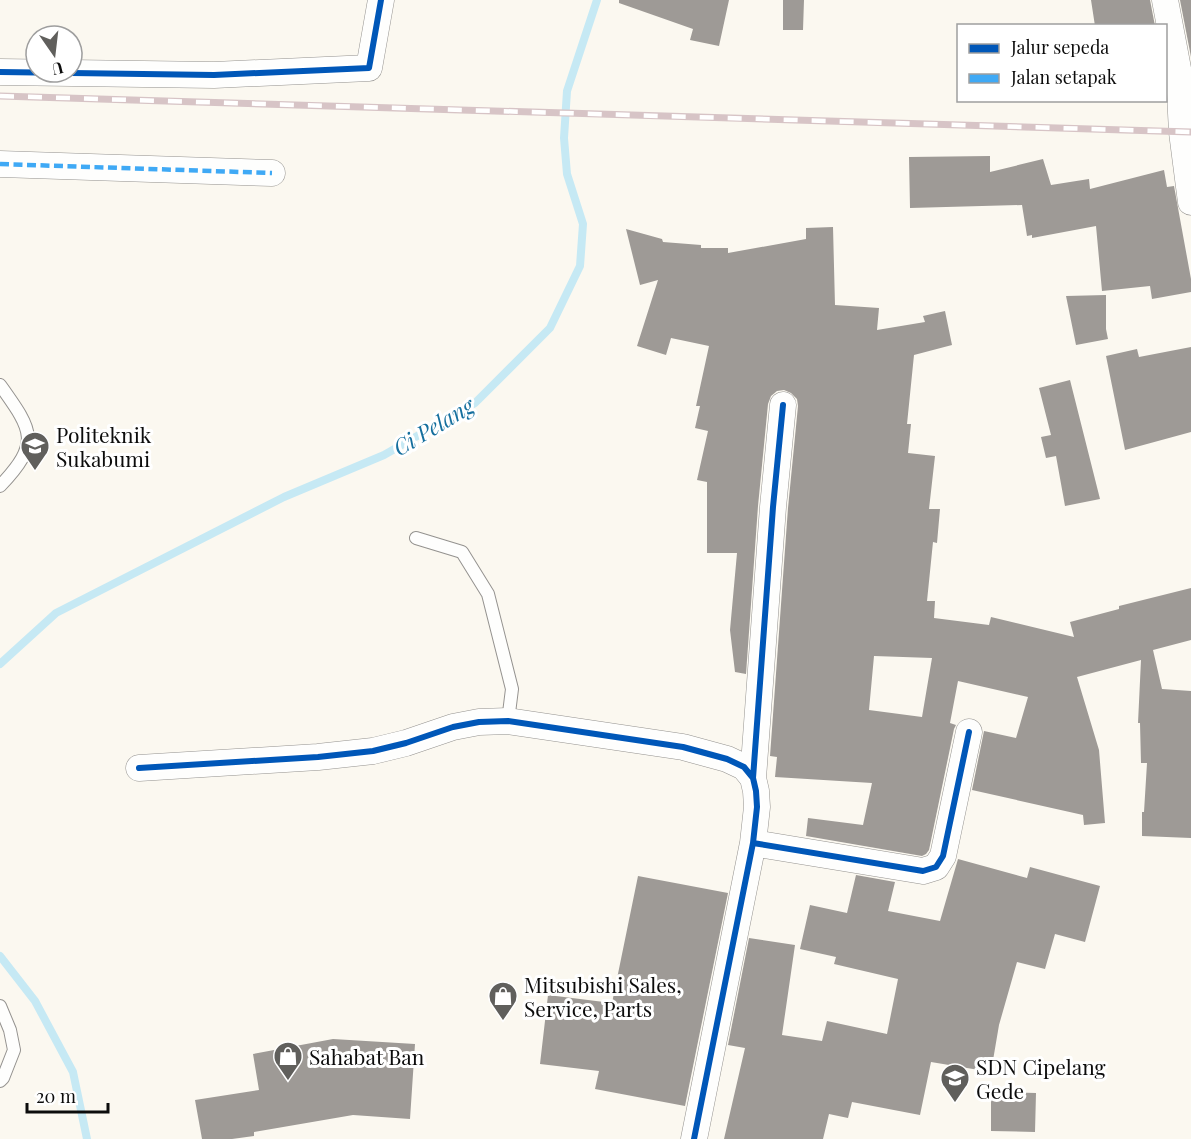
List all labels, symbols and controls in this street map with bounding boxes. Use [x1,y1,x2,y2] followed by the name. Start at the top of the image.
[24,24,84,84] north arrow
[957,24,1167,102] legend
[1010,35,1109,59] text: Jalur sepeda
[50,58,66,81] text: U
[1010,65,1117,89] text: Jalan setapak
[387,389,481,462] water label: Ci Pelang
[56,420,152,472] place label: Politeknik Sukabumi
[19,430,51,472] school or university icon: Politeknik Sukabumi
[524,970,682,1022] place label: Mitsubishi Sales, Service, Parts
[487,980,519,1022] shop icon: Mitsubishi Sales, Service, Parts
[272,1040,304,1082] shop icon: Sahabat Ban
[309,1042,425,1070] place label: Sahabat Ban
[976,1052,1106,1104] place label: SDN Cipelang Gede
[939,1062,971,1104] school or university icon: SDN Cipelang Gede
[27,1076,108,1114] scale bar
[36,1084,76,1108] text: 20 m

